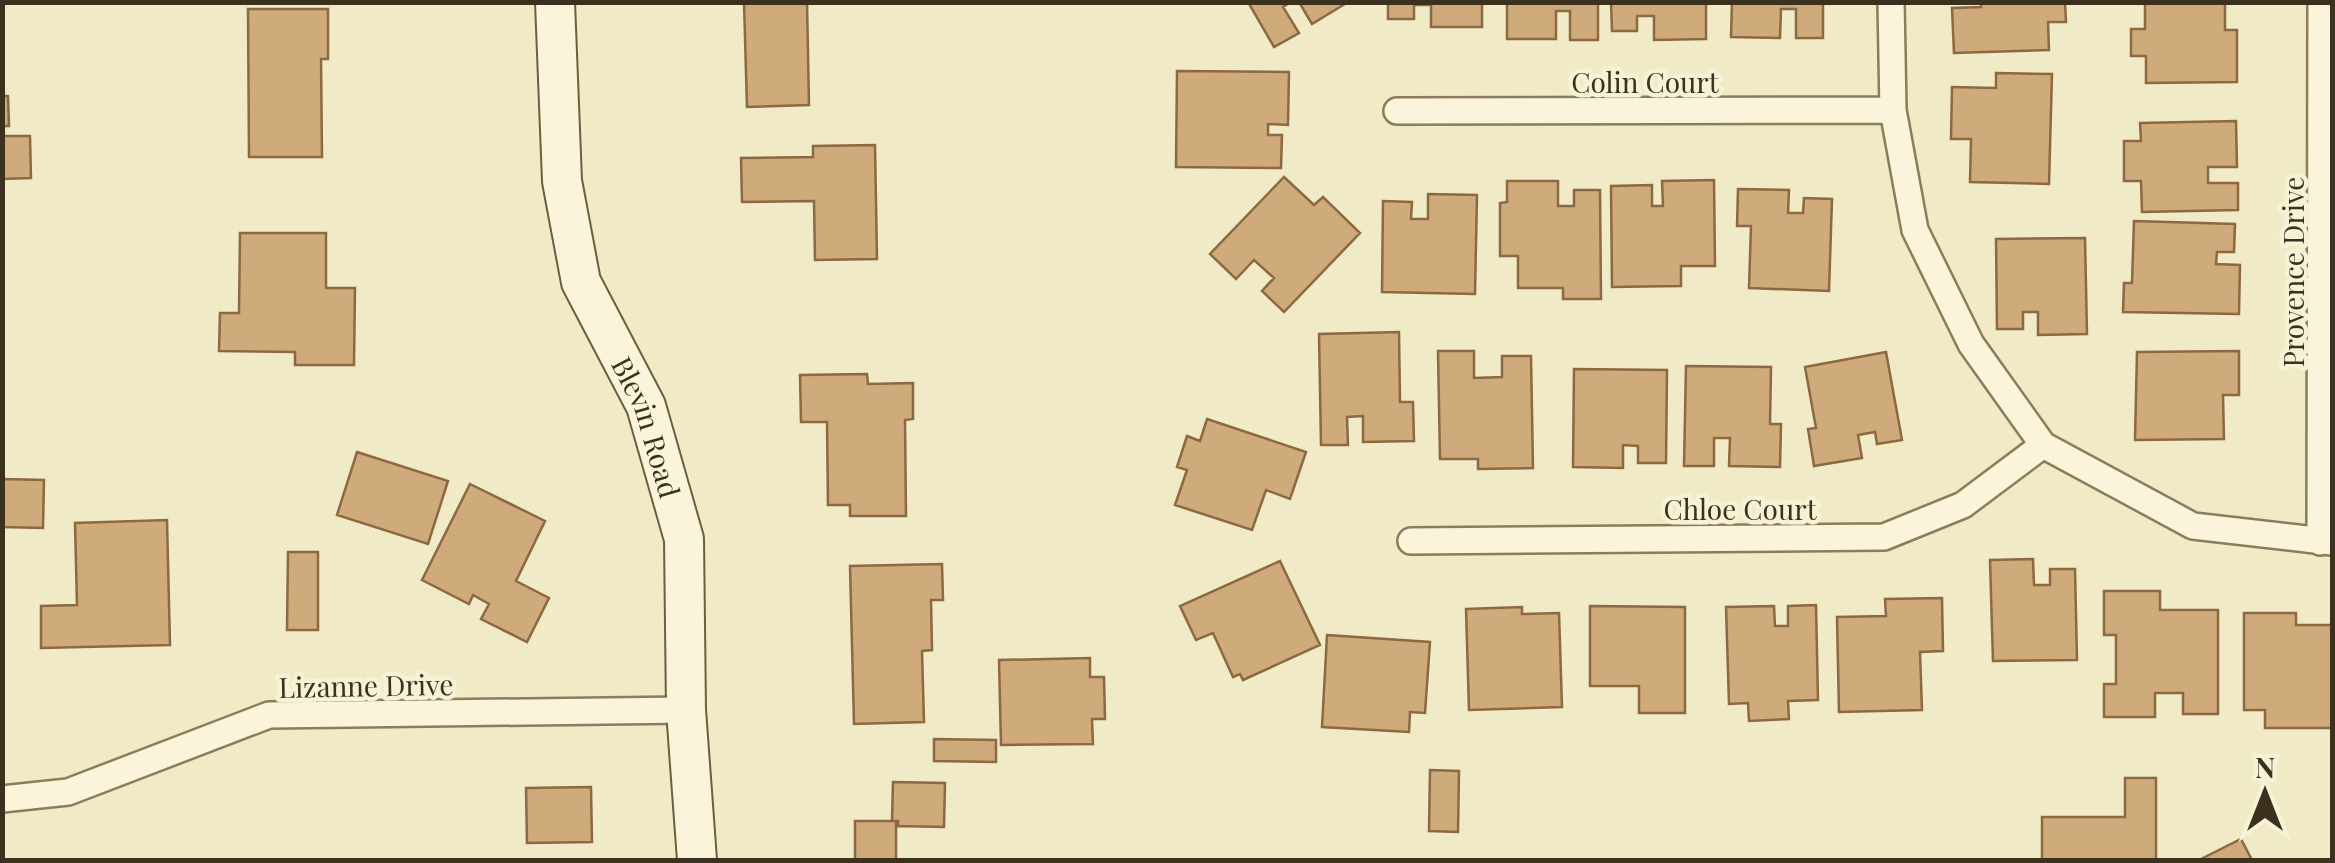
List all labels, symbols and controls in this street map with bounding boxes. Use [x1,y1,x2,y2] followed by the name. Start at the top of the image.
[1571,63,1720,100] street label: Colin Court
[2274,176,2311,368] street label: Provence Drive
[604,349,690,502] street label: Blevin Road
[1663,490,1818,527] street label: Chloe Court
[278,665,454,705] street label: Lizanne Drive
[2215,743,2315,843] north arrow
[2255,748,2275,785] text: N

